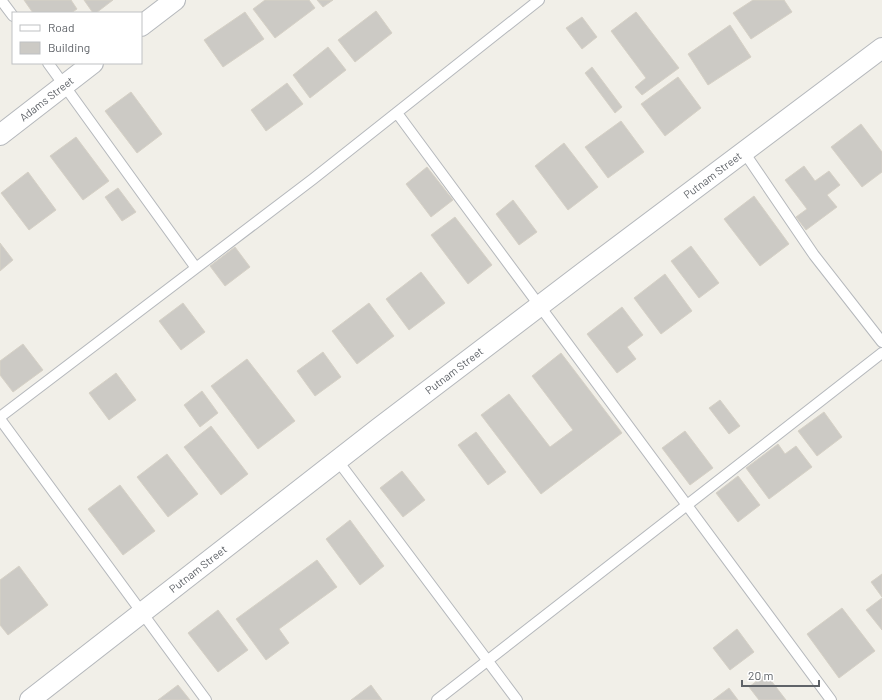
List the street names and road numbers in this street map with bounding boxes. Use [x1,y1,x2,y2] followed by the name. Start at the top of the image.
[17,73,76,123] street label: Adams Street
[681,149,744,201] street label: Putnam Street
[422,344,485,397] street label: Putnam Street
[166,542,229,595] street label: Putnam Street

